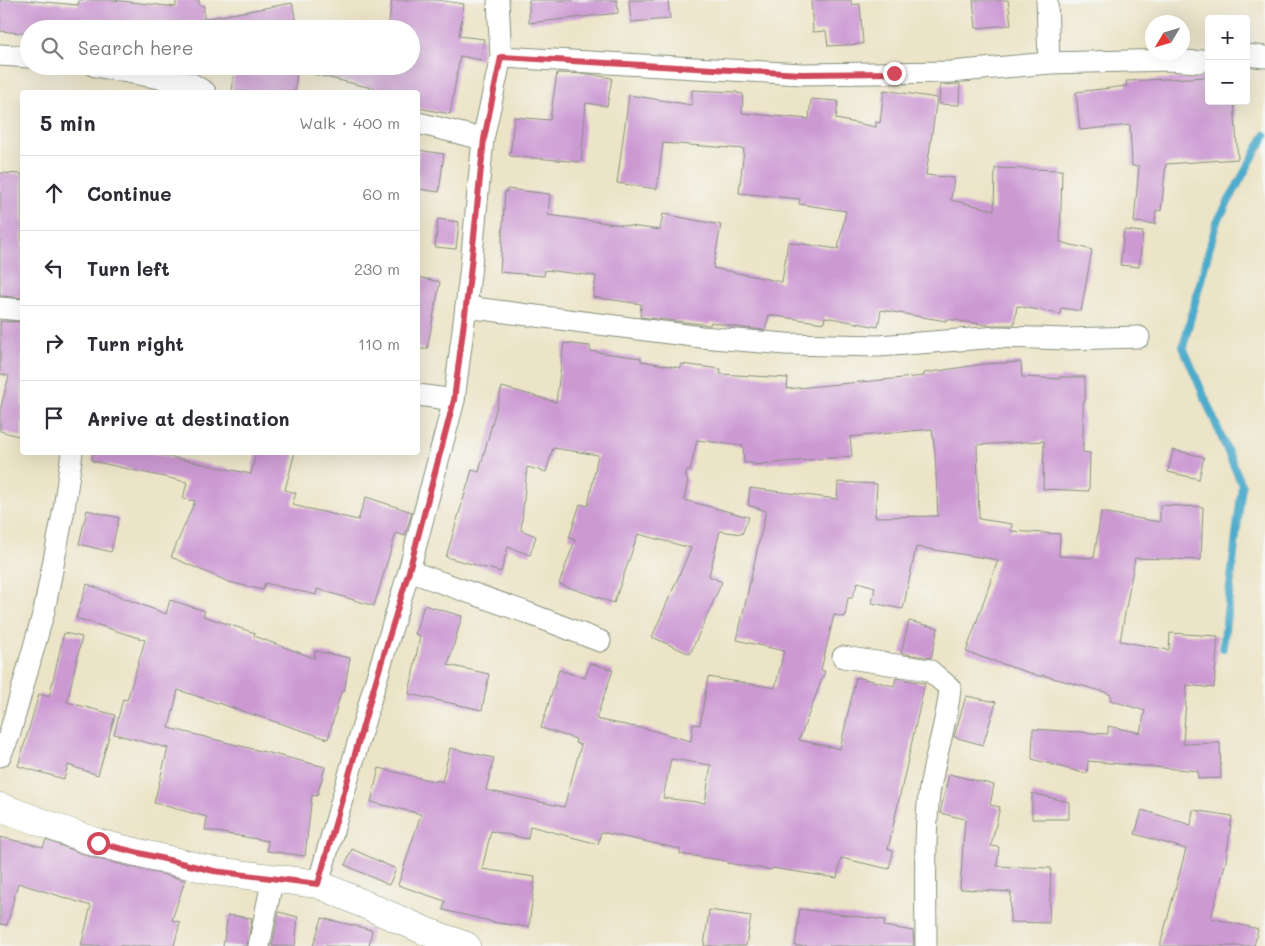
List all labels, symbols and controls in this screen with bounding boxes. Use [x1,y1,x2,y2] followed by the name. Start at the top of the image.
[1145,15,1190,60] north arrow
[1205,15,1250,105] map controls
[1205,15,1250,60] button: +
[20,20,420,75] search box
[38,34,66,62] icon: search
[78,35,194,60] text: Search here
[1205,60,1250,105] button: −
[883,62,906,85] route end
[40,109,96,136] text: 5 min
[299,112,400,133] text: Walk · 400 m
[40,179,68,207] icon: ahead
[87,181,172,206] text: Continue
[363,183,400,204] text: 60 m
[40,254,68,282] icon: left
[87,256,170,281] text: Turn left
[354,258,400,279] text: 230 m
[40,329,68,357] icon: right
[87,331,184,356] text: Turn right
[358,333,400,354] text: 110 m
[40,404,68,432] icon: arrive
[87,406,290,431] text: Arrive at destination
[87,832,110,855] route start

